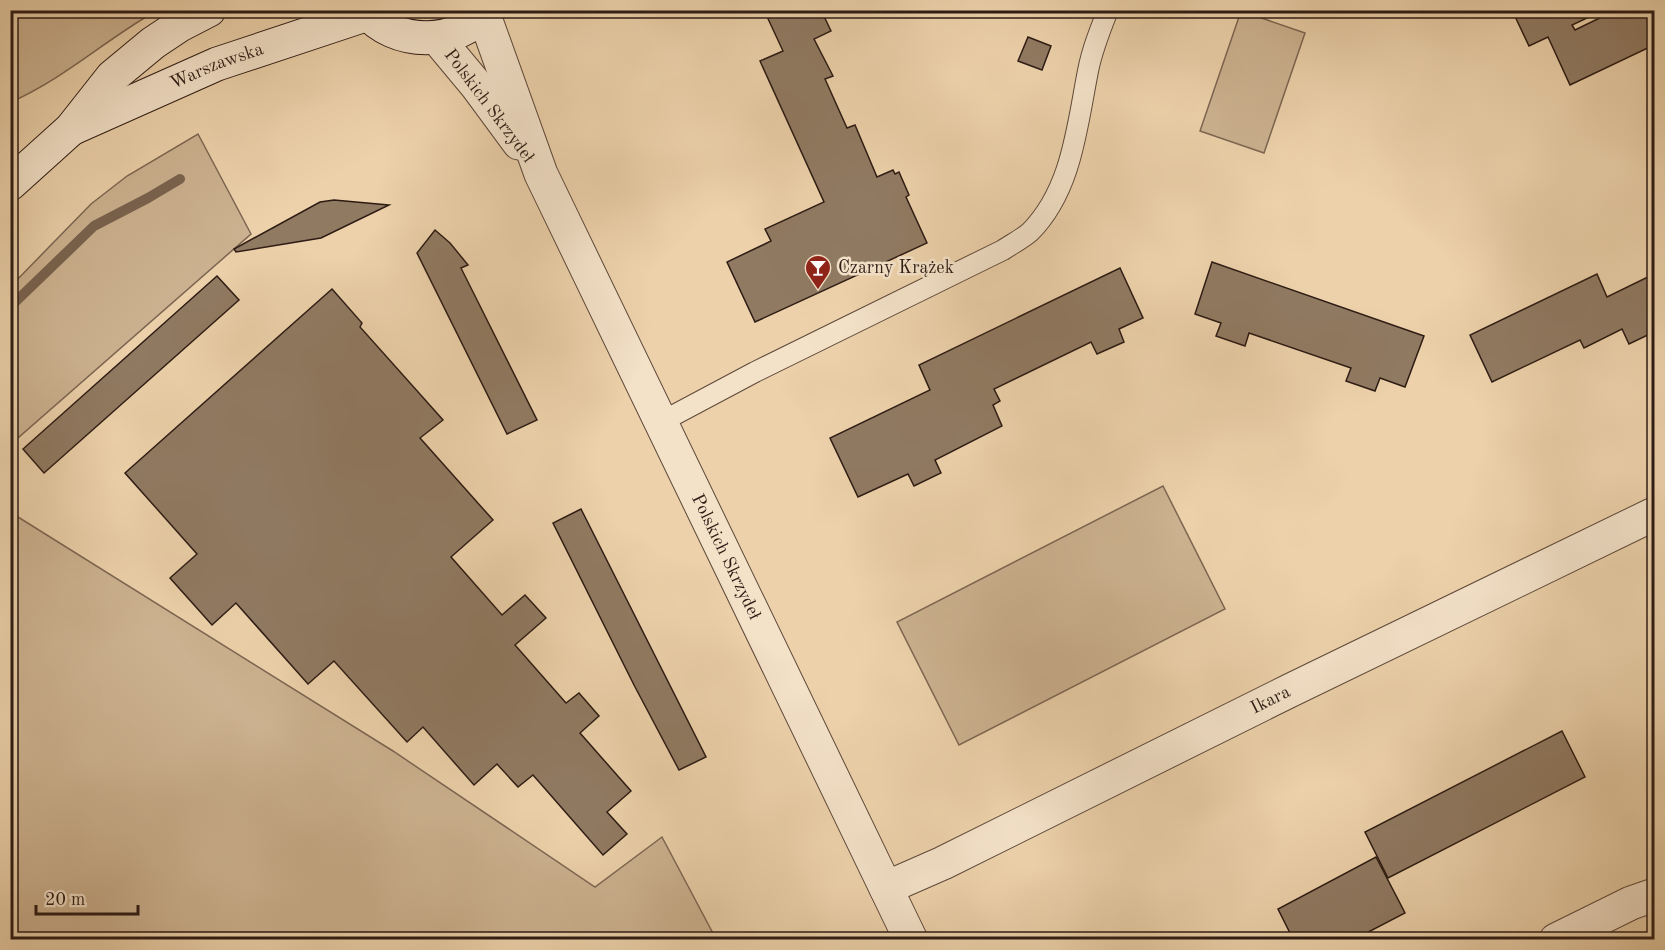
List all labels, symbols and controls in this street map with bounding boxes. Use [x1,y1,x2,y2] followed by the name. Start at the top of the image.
[168,40,266,93] street label: Warszawska
[441,46,537,166] street label: Polskich Skrzydeł
[803,253,833,291] bar icon: Czarny Krążek
[838,259,954,277] place label: Czarny Krążek
[688,491,764,622] street label: Polskich Skrzydeł
[1248,683,1293,718] street label: Ikara
[36,878,138,916] scale bar
[45,891,85,909] text: 20 m

